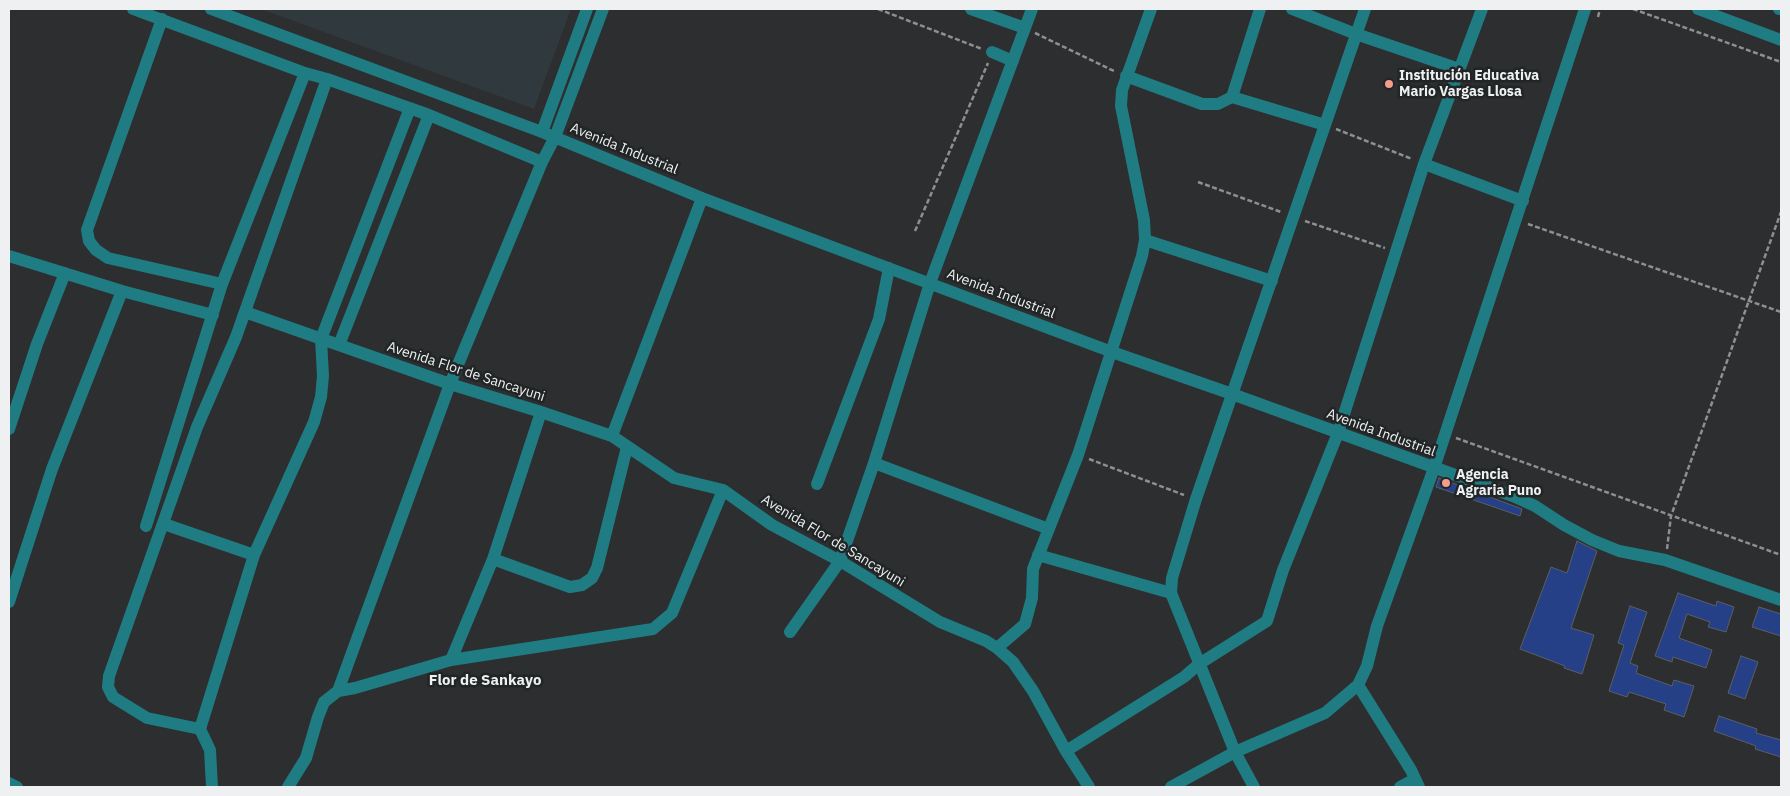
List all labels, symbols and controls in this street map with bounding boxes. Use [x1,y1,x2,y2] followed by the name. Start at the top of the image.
[1399,68,1539,100] place label: Institución Educativa Mario Vargas Llosa
[1383,78,1395,90] marker: Institución Educativa Mario Vargas Llosa
[568,120,680,178] street label: Avenida Industrial
[944,266,1058,322] street label: Avenida Industrial
[385,339,547,405] street label: Avenida Flor de Sancayuni
[1324,405,1438,461] street label: Avenida Industrial
[1456,467,1541,500] place label: Agencia Agraria Puno
[1440,477,1452,489] marker: Agencia Agraria Puno
[758,491,908,591] street label: Avenida Flor de Sancayuni
[429,672,541,690] district label: Flor de Sankayo

